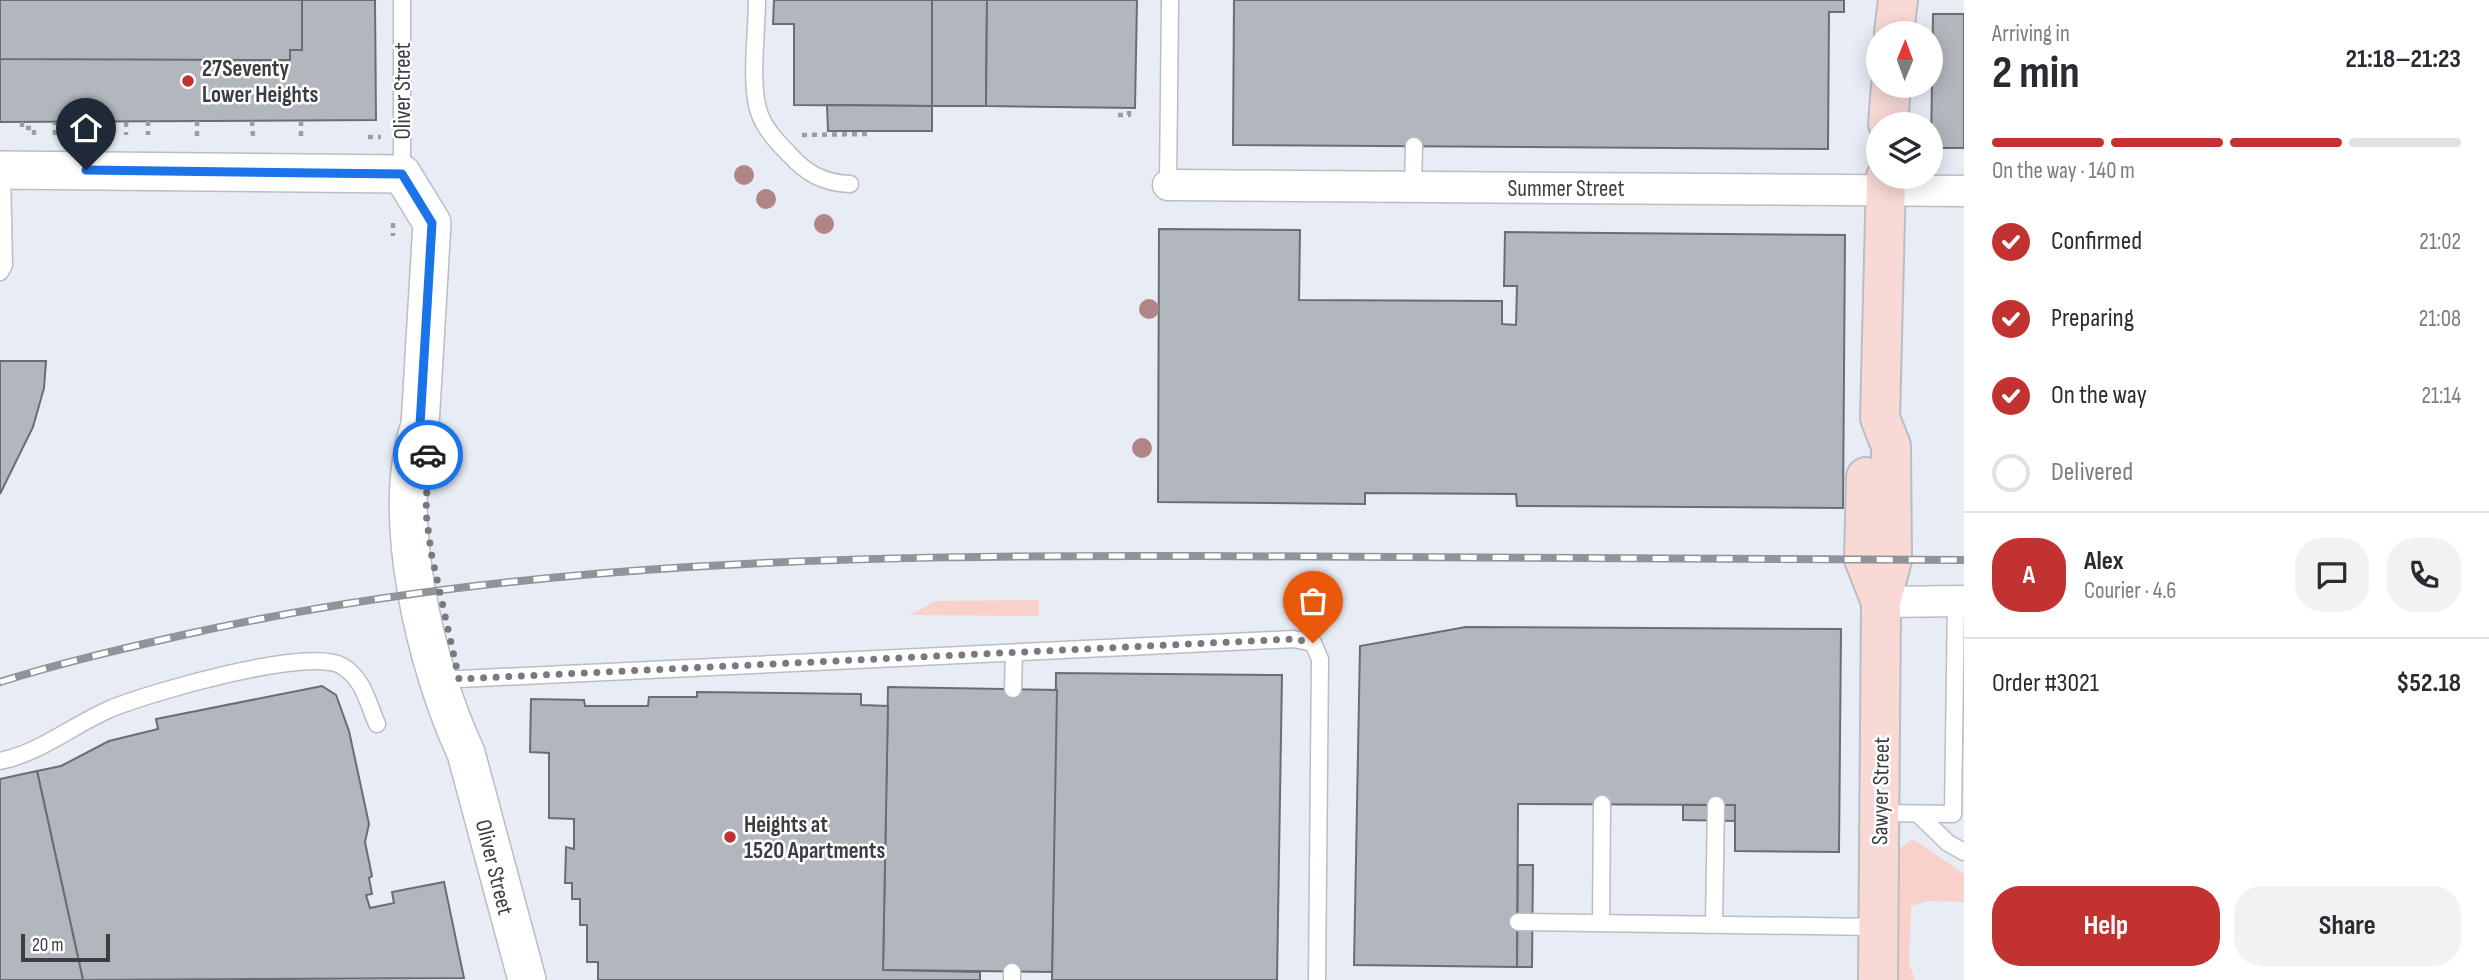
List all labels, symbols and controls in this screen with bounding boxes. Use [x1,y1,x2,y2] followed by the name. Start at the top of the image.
[1992,20,2070,48] text: Arriving in
[1866,21,1942,98] north arrow
[1866,21,1943,189] map controls
[389,42,417,140] street label: Oliver Street
[2345,44,2461,75] text: 21:18–21:23
[1992,46,2080,101] text: 2 min
[202,55,319,109] place label: 27Seventy Lower Heights
[180,73,196,89] marker: 27Seventy Lower Heights
[56,98,116,170] pin
[67,109,105,147] icon: home
[1866,112,1943,189] button: layers
[1992,157,2135,185] text: On the way · 140 m
[1507,175,1625,203] street label: Summer Street
[1992,223,2030,261] icon: check
[2051,226,2142,257] text: Confirmed
[2419,228,2461,256] text: 21:02
[1992,300,2030,338] icon: check
[2051,303,2134,334] text: Preparing
[2419,305,2461,333] text: 21:08
[1992,377,2030,415] icon: check
[2051,380,2147,411] text: On the way
[2421,382,2461,410] text: 21:14
[393,420,463,490] courier
[409,436,447,474] icon: car
[2051,457,2133,488] text: Delivered
[2295,538,2369,612] button: chat
[2387,538,2461,612] button: phone
[2084,546,2124,577] text: Alex
[2023,560,2035,591] text: A
[1283,571,1343,643] pin
[2084,577,2176,605] text: Courier · 4.6
[1294,582,1332,620] icon: bag
[1992,668,2099,699] text: Order #3021
[2396,668,2461,699] text: $52.18
[1866,737,1896,845] street label: Sawyer Street
[744,811,885,865] place label: Heights at 1520 Apartments
[469,817,519,918] street label: Oliver Street
[722,829,738,845] marker: Heights at 1520 Apartments
[1992,886,2220,966] button: Help
[2234,886,2461,966] button: Share
[21,931,110,963] scale bar
[32,934,64,957] text: 20 m

